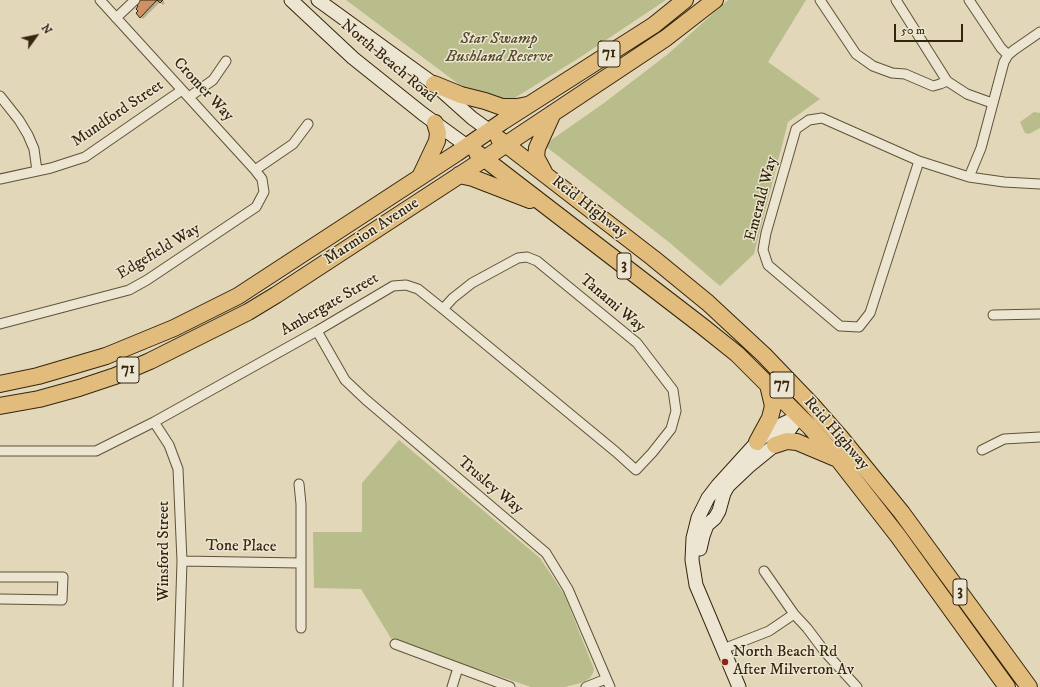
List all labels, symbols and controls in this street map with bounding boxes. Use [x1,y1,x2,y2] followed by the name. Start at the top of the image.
[16,16,56,56] north arrow
[336,16,440,108] street label: North Beach Road
[896,16,965,42] scale bar
[38,22,54,37] text: N
[901,23,925,38] text: 50 m
[446,30,552,68] park label: Star Swamp Bushland Reserve
[598,41,620,67] road number: 71
[169,54,237,126] street label: Cromer Way
[69,76,167,152] street label: Mundford Street
[741,155,783,243] street label: Emerald Way
[547,172,631,244] street label: Reid Highway
[321,194,423,270] street label: Marmion Avenue
[114,220,204,284] street label: Edgefield Way
[617,253,631,279] road number: 3
[278,269,382,341] street label: Ambergate Street
[575,271,649,337] street label: Tanami Way
[117,357,139,383] road number: 71
[770,372,794,398] road number: 77
[799,393,873,475] street label: Reid Highway
[453,453,527,519] street label: Trusley Way
[155,501,175,601] street label: Winsford Street
[205,537,277,557] street label: Tone Place
[953,579,967,605] road number: 3
[733,643,854,681] place label: North Beach Rd After Milverton Av
[720,657,730,667] marker: North Beach Rd After Milverton Av

